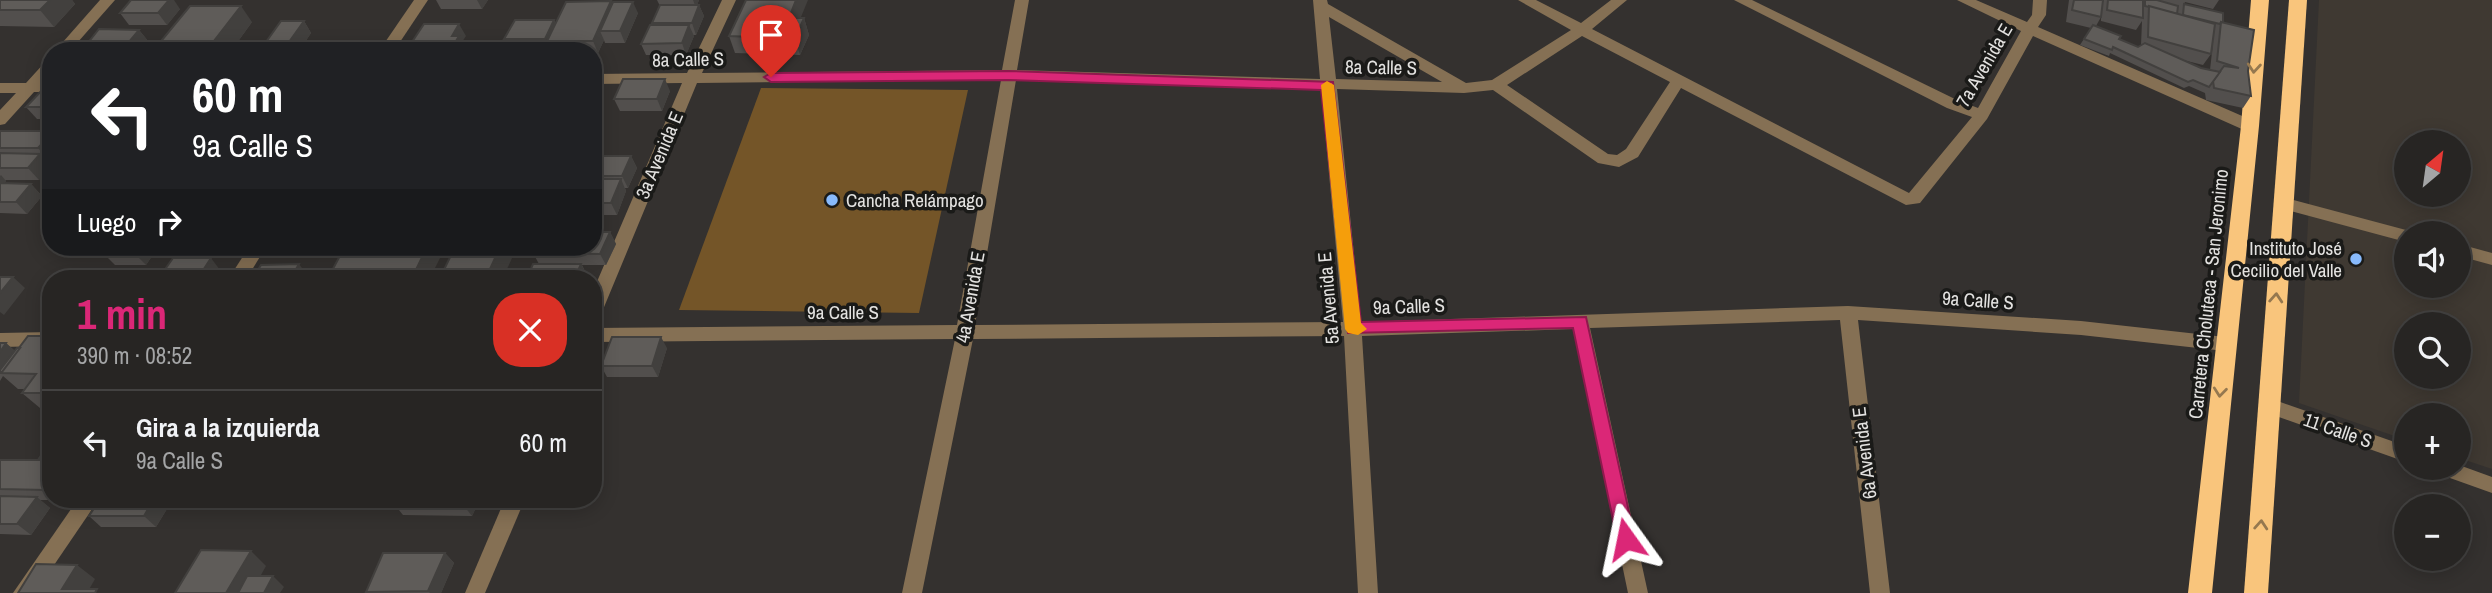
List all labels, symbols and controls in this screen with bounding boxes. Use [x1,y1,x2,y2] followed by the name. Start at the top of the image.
[741,5,801,77] pin
[752,16,790,54] icon: arrive
[1950,18,2018,112] street label: 7a Avenida E
[652,45,724,73] street label: 8a Calle S
[1345,53,1417,81] street label: 8a Calle S
[192,61,284,127] text: 60 m
[2247,63,2262,74] one-way arrow
[77,70,168,161] icon: left
[629,107,689,203] street label: 3a Avenida E
[192,124,313,167] text: 9a Calle S
[2394,130,2471,206] north arrow
[2394,130,2471,571] map controls
[2182,168,2234,420] street label: Carretera Choluteca - San Jeronimo
[846,187,984,213] place label: Cancha Relámpago
[824,192,840,208] marker: Cancha Relámpago
[150,203,188,241] icon: right
[77,205,136,240] text: Luego
[2394,221,2471,298] button: sound
[2231,235,2342,283] place label: Instituto José Cecilio del Valle
[949,249,991,345] street label: 4a Avenida E
[1311,251,1345,345] street label: 5a Avenida E
[2348,251,2364,267] marker: Instituto José Cecilio del Valle
[1941,285,2015,315] street label: 9a Calle S
[77,286,167,342] text: 1 min
[1373,292,1445,320] street label: 9a Calle S
[2268,292,2283,303] one-way arrow
[493,293,567,367] button: close
[807,299,879,325] street label: 9a Calle S
[2394,312,2471,389] button: search
[77,340,192,371] text: 390 m · 08:52
[2213,386,2228,397] one-way arrow
[2394,403,2471,480] button: +
[1845,406,1883,500] street label: 6a Avenida E
[2300,406,2376,454] street label: 11 Calle S
[136,410,320,445] text: Gira a la izquierda
[77,424,115,462] icon: left
[520,425,567,460] text: 60 m
[136,445,223,476] text: 9a Calle S
[2394,494,2471,571] button: −
[1589,502,1663,576] position arrow
[2253,519,2268,530] one-way arrow

